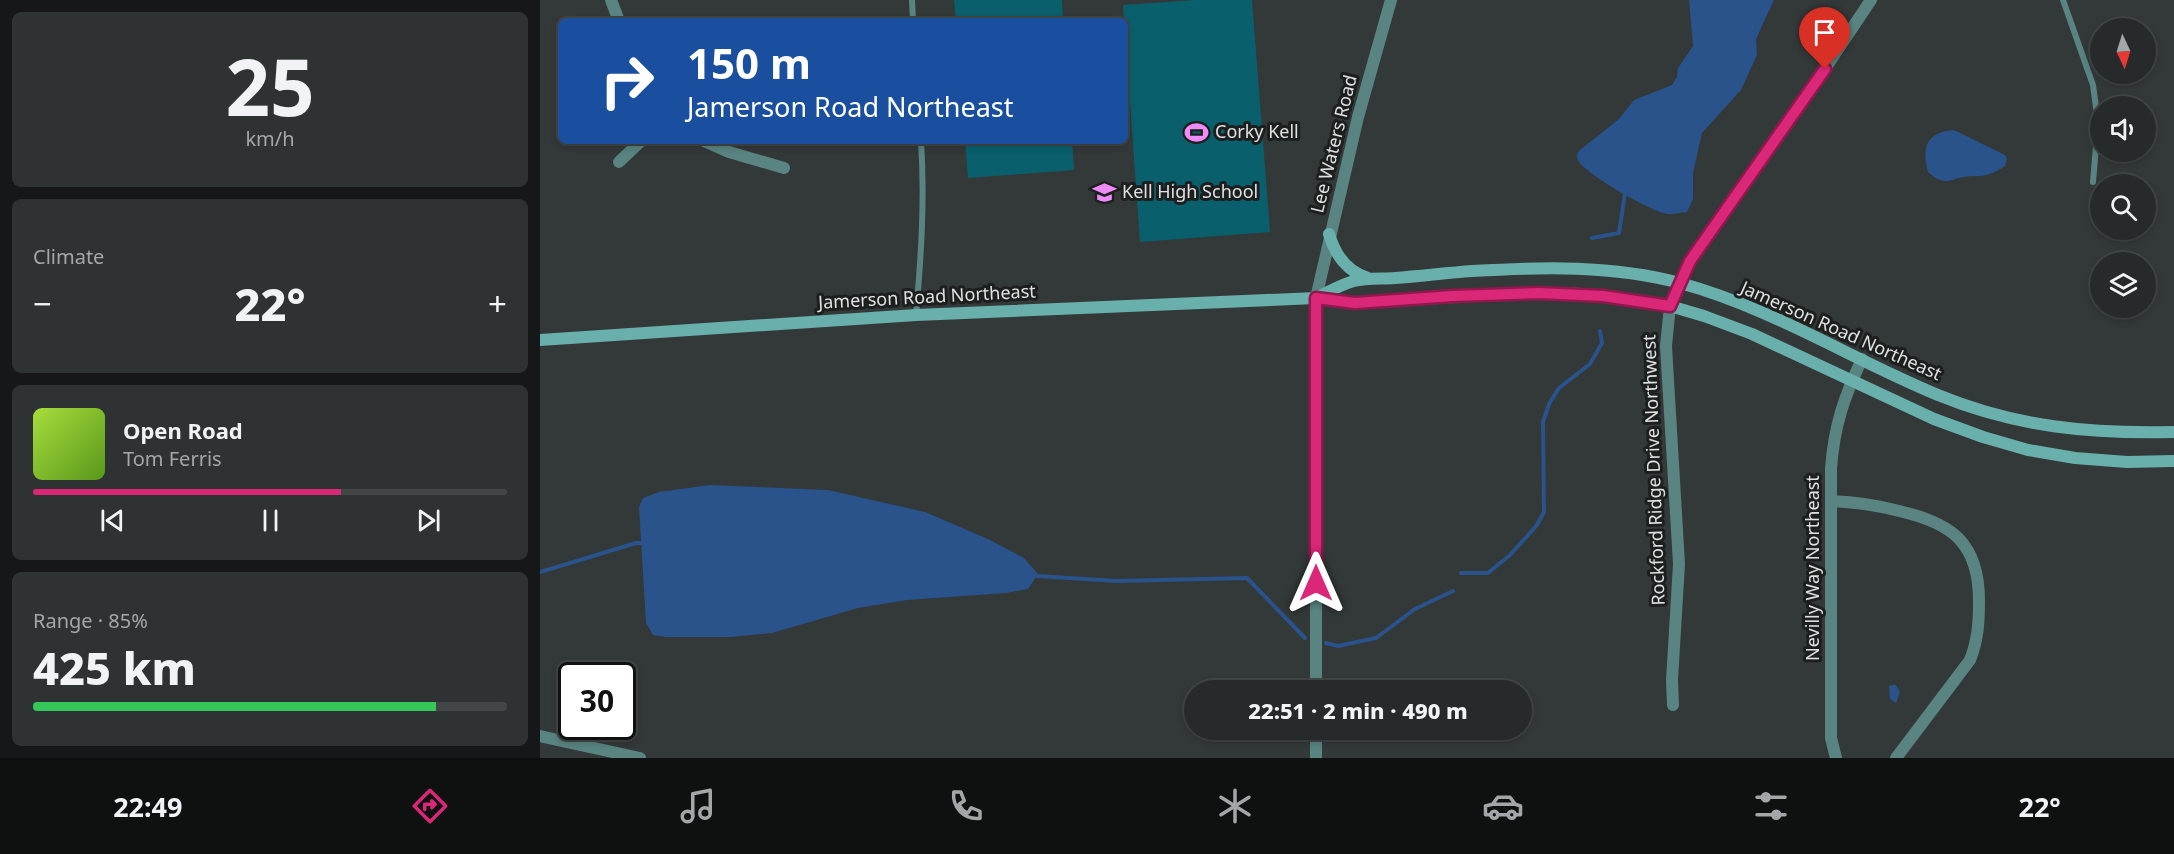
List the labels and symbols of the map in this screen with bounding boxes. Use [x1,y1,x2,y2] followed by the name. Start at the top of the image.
[1799,7,1850,69] pin
[2090,18,2156,84] north arrow
[1304,72,1362,215] street label: Lee Waters Road
[1184,119,1210,145] sports icon: Corky Kell
[1215,119,1299,143] place label: Corky Kell
[1091,179,1117,205] school or university icon: Kell High School
[1122,179,1258,203] place label: Kell High School
[1735,274,1946,386] street label: Jamerson Road Northeast
[816,278,1037,314] street label: Jamerson Road Northeast
[1636,334,1670,606] street label: Rockford Ridge Drive Northwest
[1800,475,1824,661] street label: Nevilly Way Northeast
[1284,551,1348,615] position arrow
[558,662,636,740] speed limit sign: 30

